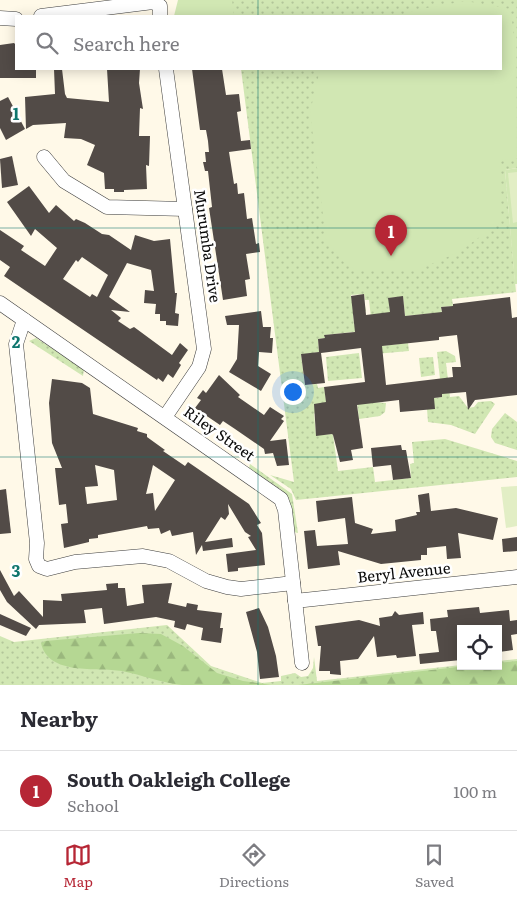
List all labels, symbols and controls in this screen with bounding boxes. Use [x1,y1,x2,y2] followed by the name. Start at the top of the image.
[15,15,502,70] search box
[33,29,61,57] icon: search
[73,29,180,57] text: Search here
[13,101,20,125] text: 1
[189,188,228,304] street label: Murumba Drive
[375,215,407,256] pin: 1
[12,329,21,353] text: 2
[280,379,306,405] your location
[179,400,260,466] street label: Riley Street
[356,555,452,588] street label: Beryl Avenue
[12,558,21,582] text: 3
[457,625,502,670] map controls
[457,625,502,670] button: locate
[20,702,98,733] text: Nearby
[67,765,290,793] text: South Oakleigh College
[33,779,39,803] text: 1
[453,779,497,803] text: 100 m
[67,793,119,817] text: School
[63,841,93,891] tab: Map
[219,841,289,891] tab: Directions
[415,841,454,891] tab: Saved

